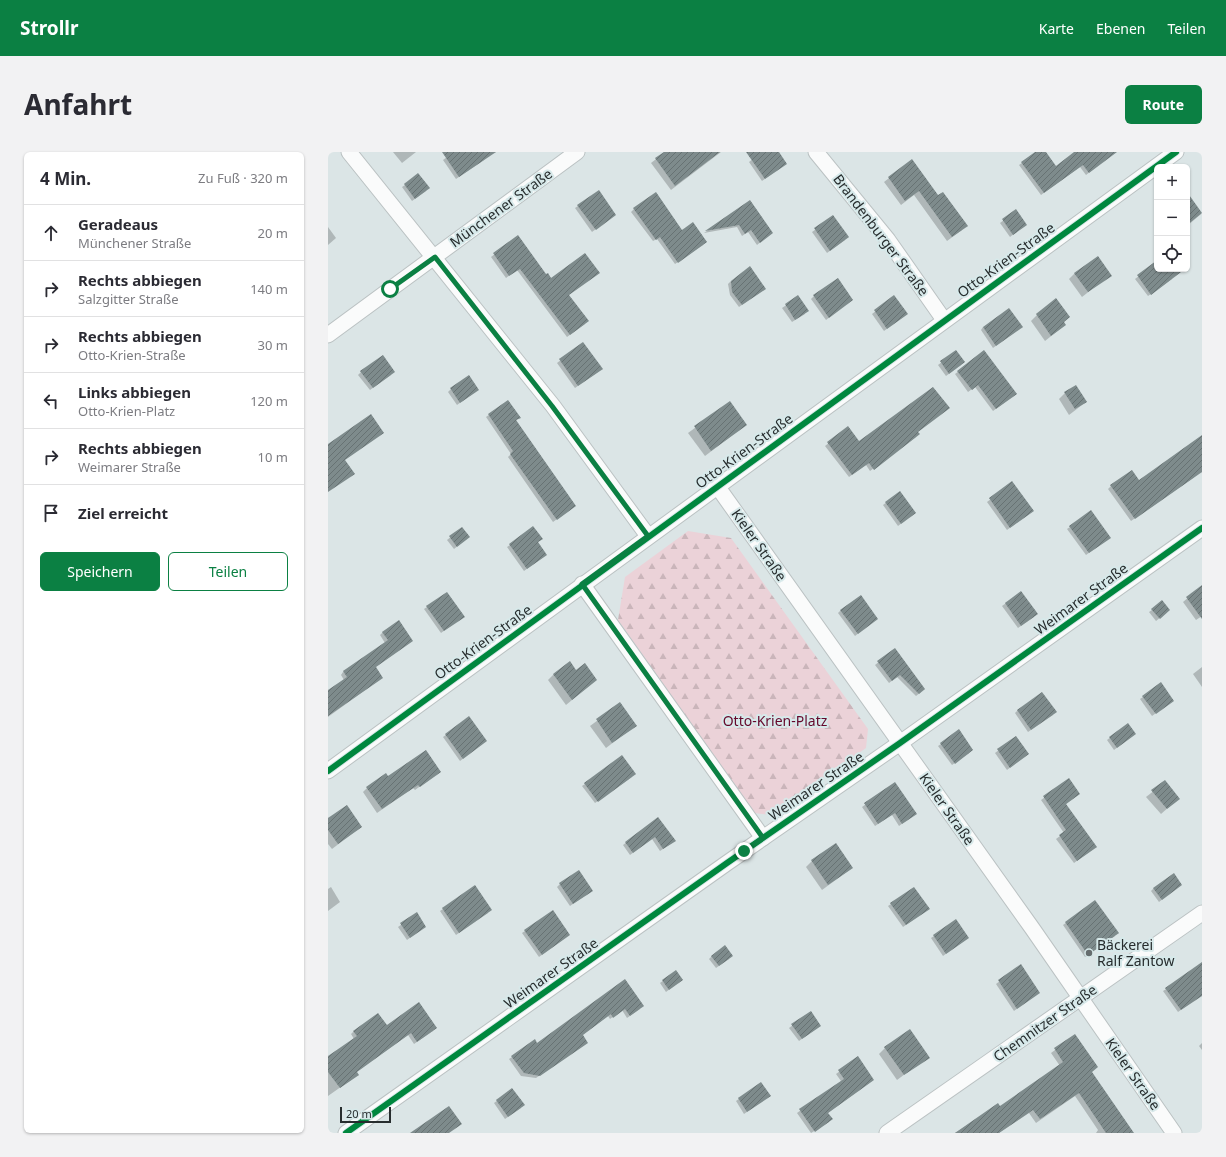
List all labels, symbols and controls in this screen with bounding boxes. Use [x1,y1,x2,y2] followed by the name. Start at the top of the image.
[20,15,79,41] text: Strollr
[1039,19,1074,38] text: Karte
[1096,19,1146,38] text: Ebenen
[1168,19,1206,38] text: Teilen
[24,85,132,123] text: Anfahrt
[1125,85,1202,124] button: Route
[446,164,556,251] street label: Münchener Straße
[1154,164,1190,272] map controls
[1154,164,1190,200] button: +
[40,167,91,190] text: 4 Min.
[198,169,288,187] text: Zu Fuß · 320 m
[829,170,934,300] street label: Brandenburger Straße
[1154,200,1190,236] button: −
[78,214,158,234] text: Geradeaus
[953,218,1058,301] street label: Otto-Krien-Straße
[40,222,62,244] icon: ahead
[258,224,288,242] text: 20 m
[78,234,191,252] text: Münchener Straße
[1154,236,1190,272] button: locate
[78,270,202,290] text: Rechts abbiegen
[40,278,62,300] icon: right
[250,280,288,298] text: 140 m
[381,280,399,298] route start
[78,290,178,308] text: Salzgitter Straße
[78,326,202,346] text: Rechts abbiegen
[40,334,62,356] icon: right
[258,336,288,354] text: 30 m
[78,346,186,364] text: Otto-Krien-Straße
[78,382,191,402] text: Links abbiegen
[40,390,62,412] icon: left
[250,392,288,410] text: 120 m
[78,402,175,420] text: Otto-Krien-Platz
[691,409,796,492] street label: Otto-Krien-Straße
[78,438,202,458] text: Rechts abbiegen
[40,446,62,468] icon: right
[258,448,288,466] text: 10 m
[78,458,181,476] text: Weimarer Straße
[40,502,62,524] icon: arrive
[78,503,168,523] text: Ziel erreicht
[728,505,791,585] street label: Kieler Straße
[40,552,160,591] button: Speichern
[168,552,288,591] button: Teilen
[1030,558,1131,639] street label: Weimarer Straße
[430,600,535,683] street label: Otto-Krien-Straße
[723,711,828,730] park label: Otto-Krien-Platz
[764,747,867,824] street label: Weimarer Straße
[916,769,979,849] street label: Kieler Straße
[735,842,753,860] route end
[500,933,602,1012] street label: Weimarer Straße
[1097,935,1174,970] place label: Bäckerei Ralf Zantow
[1084,948,1094,958] marker: Bäckerei Ralf Zantow
[989,980,1100,1066] street label: Chemnitzer Straße
[1102,1034,1165,1114] street label: Kieler Straße
[340,1105,391,1124] scale bar
[346,1106,372,1121] text: 20 m

